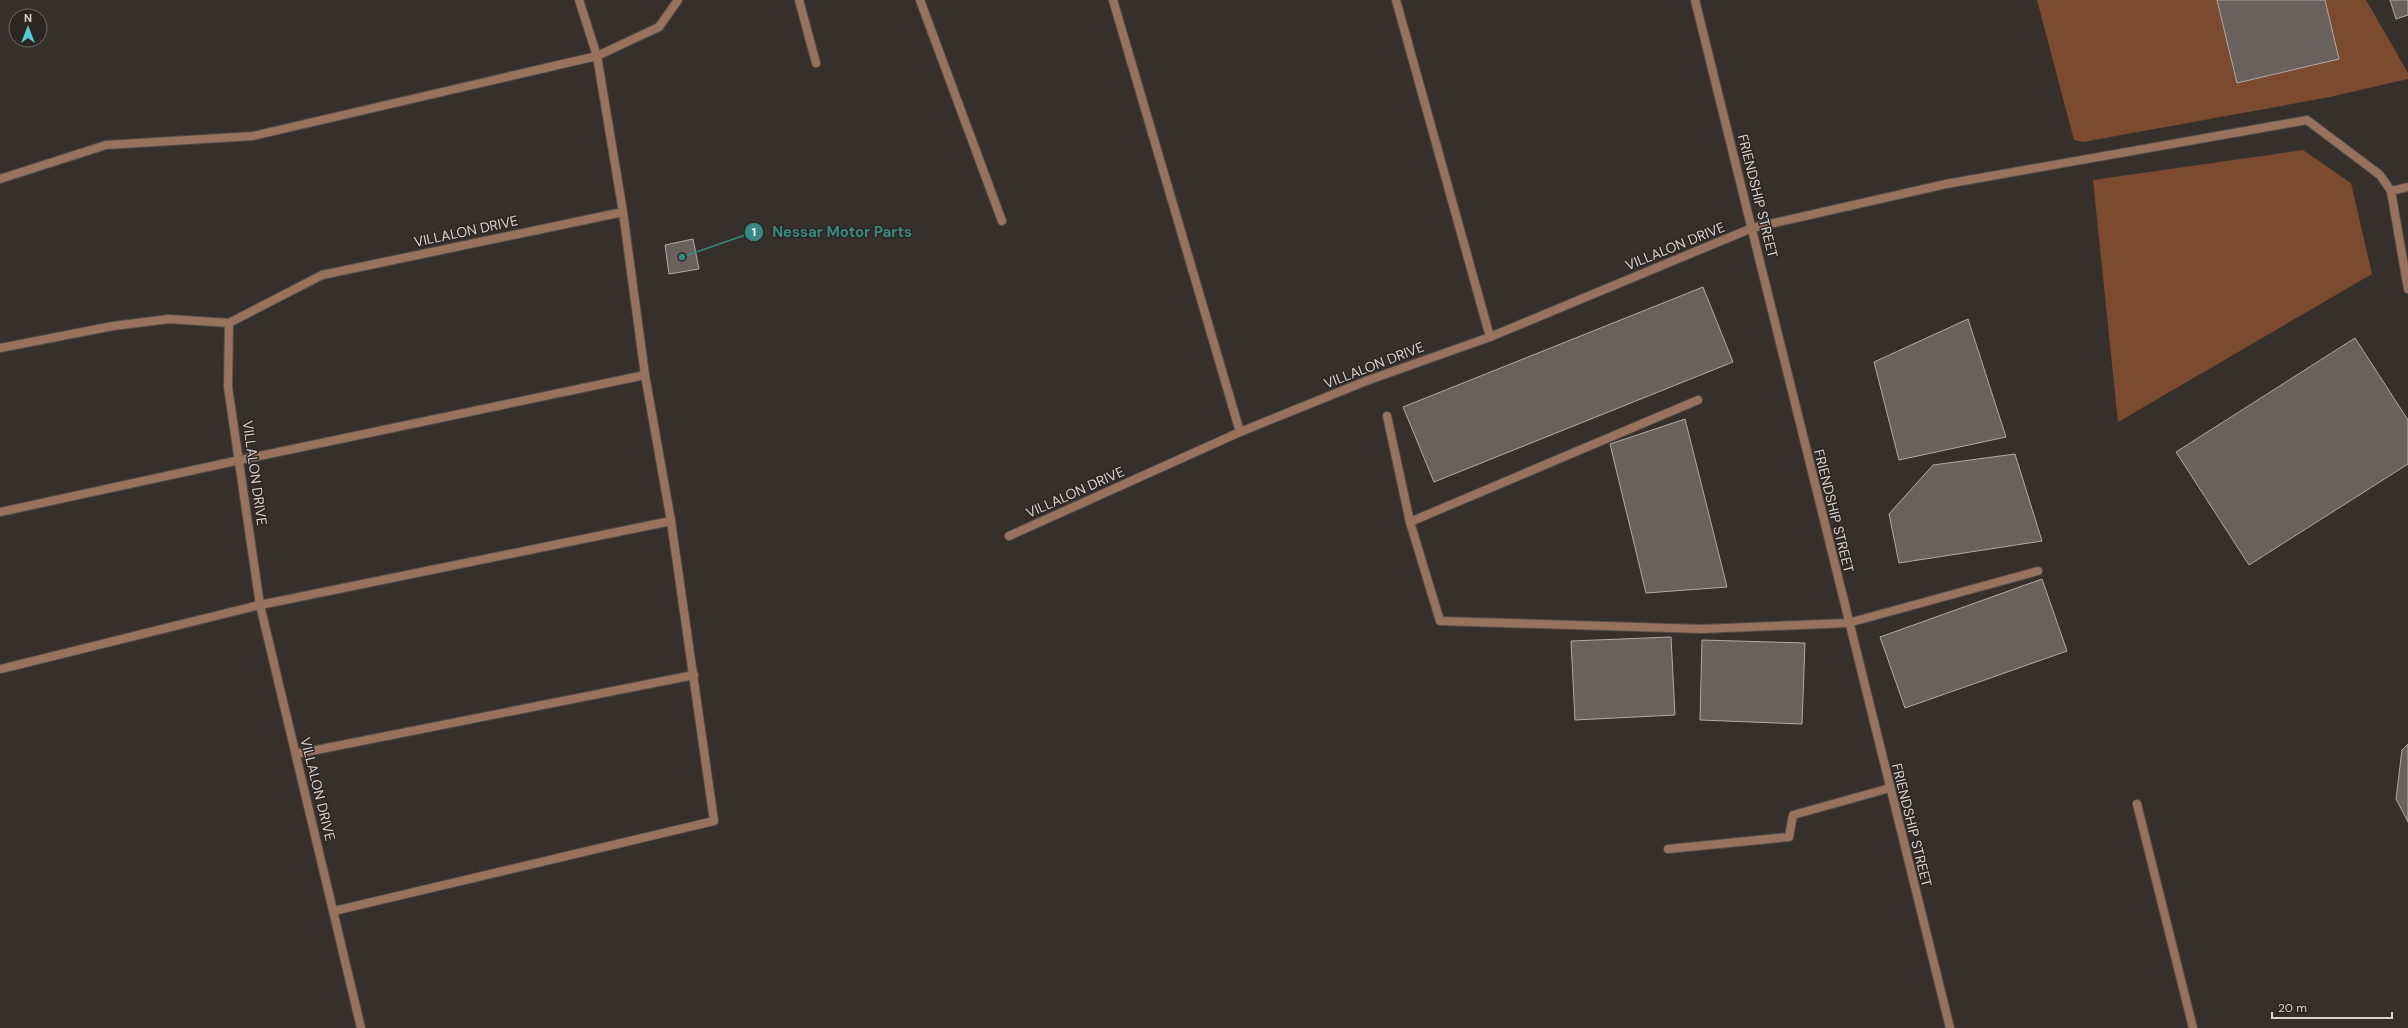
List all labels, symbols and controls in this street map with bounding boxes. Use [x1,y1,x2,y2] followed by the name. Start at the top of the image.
[8,8,48,48] north arrow
[24,11,32,25] text: N
[1734,132,1782,260] street label: FRIENDSHIP STREET
[412,211,520,251] street label: VILLALON DRIVE
[1623,218,1728,274] street label: VILLALON DRIVE
[744,219,920,246] callout: Nessar Motor Parts
[772,222,912,242] text: Nessar Motor Parts
[752,224,756,240] text: 1
[1321,338,1427,392] street label: VILLALON DRIVE
[239,419,271,527] street label: VILLALON DRIVE
[1810,447,1858,575] street label: FRIENDSHIP STREET
[1023,462,1127,522] street label: VILLALON DRIVE
[296,735,340,843] street label: VILLALON DRIVE
[1888,761,1936,889] street label: FRIENDSHIP STREET
[2272,994,2392,1020] scale bar
[2278,1000,2307,1016] text: 20 m

